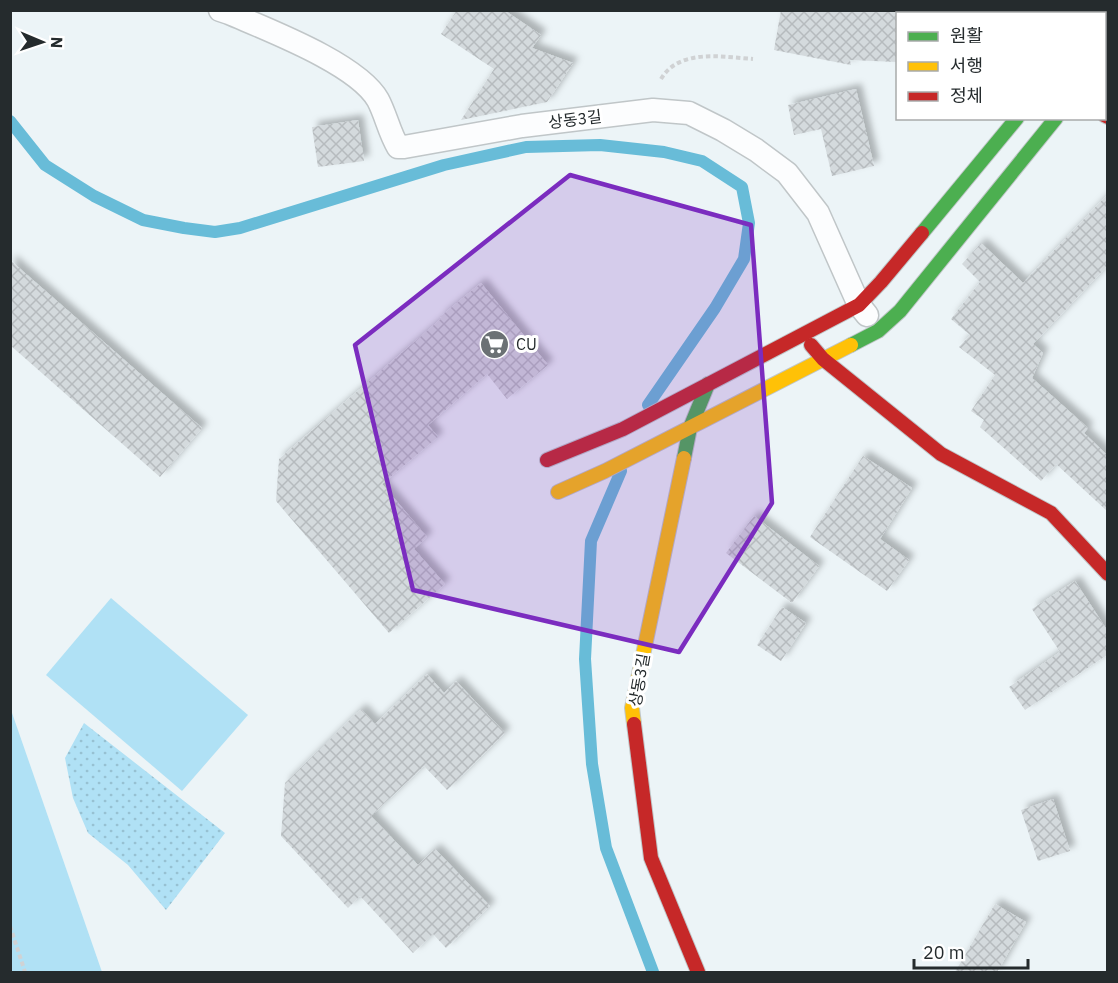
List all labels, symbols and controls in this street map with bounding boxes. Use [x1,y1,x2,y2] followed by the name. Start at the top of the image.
[12,12,72,72] north arrow
[896,12,1106,120] legend
[950,24,983,47] text: 원활
[47,36,67,49] text: N
[950,54,983,77] text: 서행
[950,84,983,107] text: 정체
[547,106,603,132] street label: 상동3길
[479,328,511,360] supermarket icon: CU
[516,334,537,354] place label: CU
[624,652,654,708] street label: 상동3길
[914,932,1028,970] scale bar
[923,941,965,964] text: 20 m

